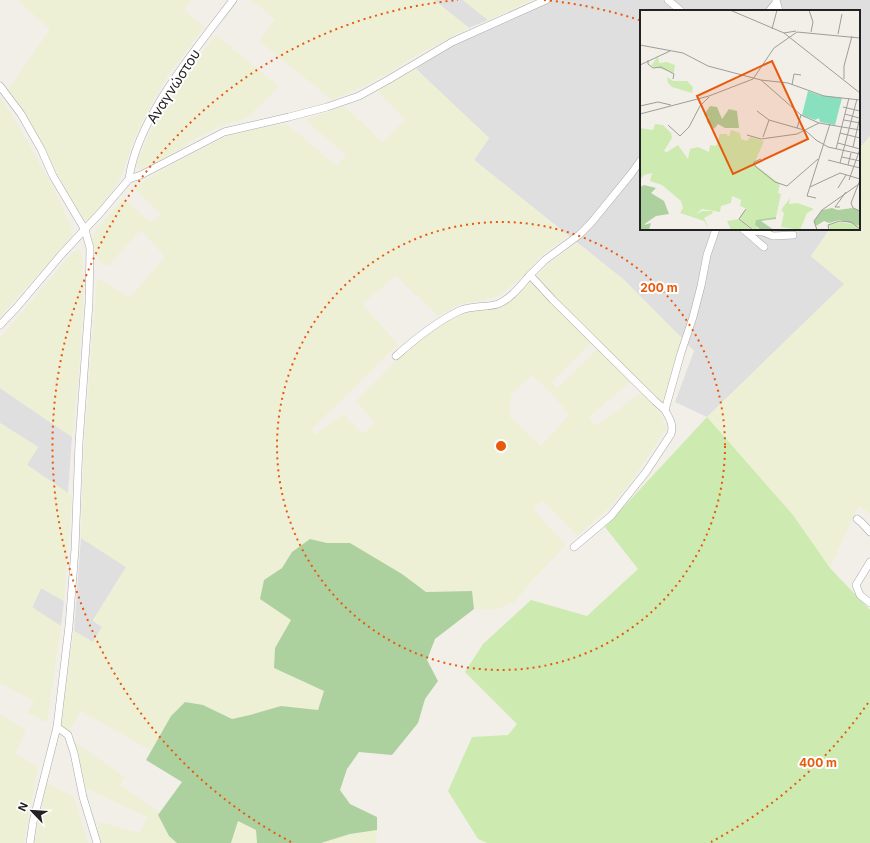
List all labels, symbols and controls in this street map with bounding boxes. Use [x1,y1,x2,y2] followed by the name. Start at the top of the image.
[640,10,860,230] inset map
[143,46,203,126] street label: Αναγνώστου
[640,280,678,295] text: 200 m
[494,439,508,453] centre of rings
[799,755,837,770] text: 400 m
[12,791,52,831] north arrow
[15,800,31,814] text: N

